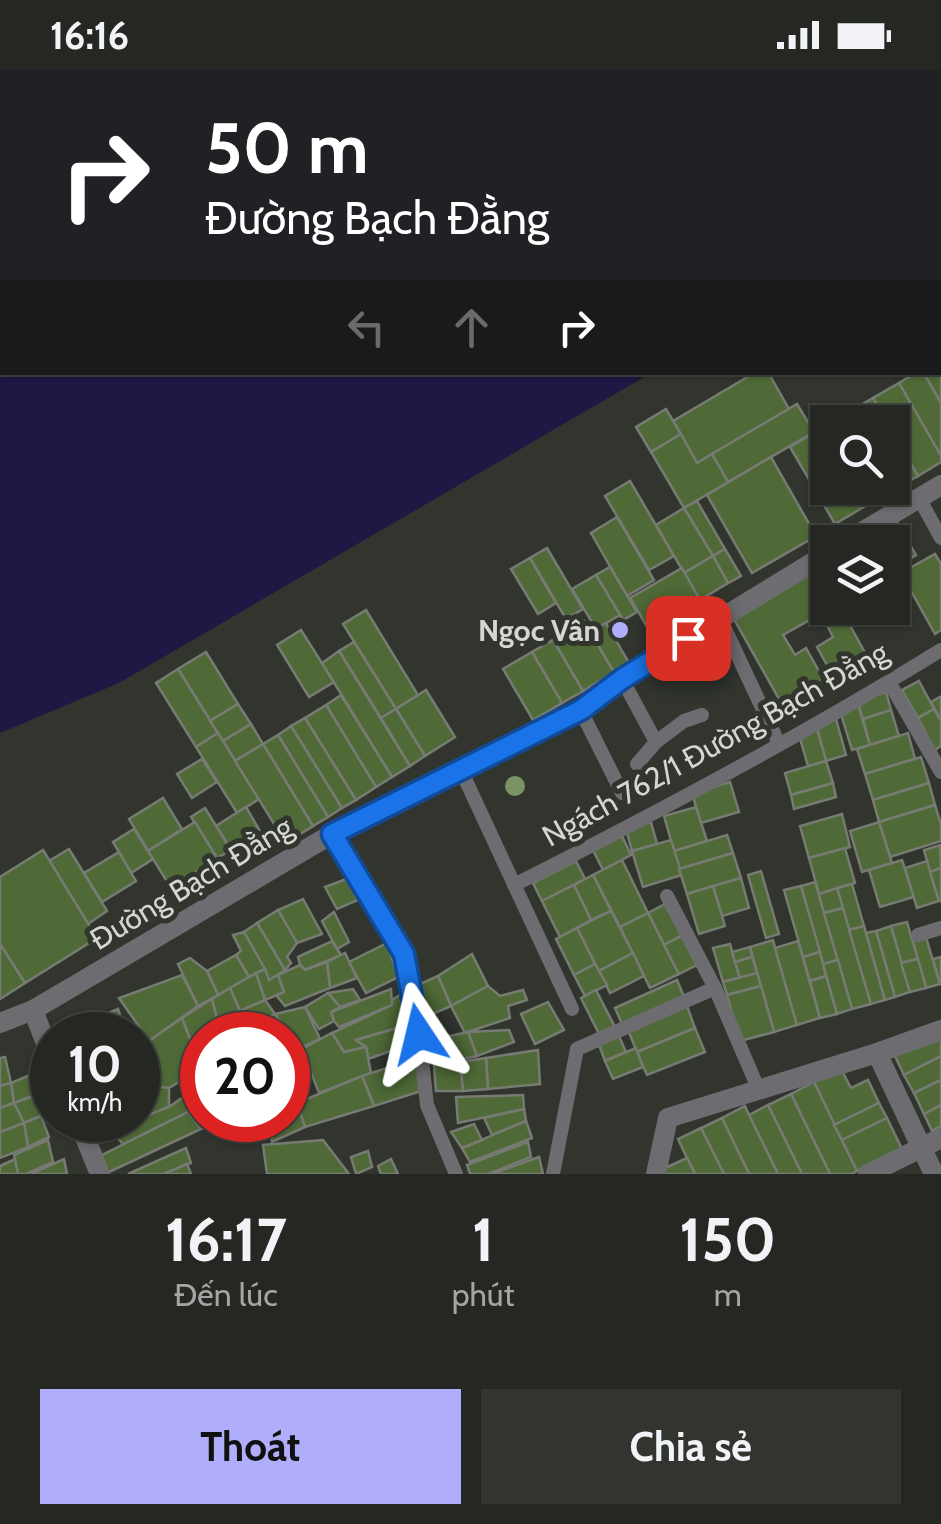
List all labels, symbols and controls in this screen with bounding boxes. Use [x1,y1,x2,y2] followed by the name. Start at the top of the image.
[50,12,129,59] text: 16:16
[205,105,369,191] text: 50 m
[40,110,170,240] icon: right
[205,191,549,245] text: Đường Bạch Đằng
[339,300,394,355] icon: left
[444,300,499,355] icon: ahead
[549,300,604,355] icon: right
[810,405,910,625] map controls
[810,405,910,505] button: search
[810,525,910,625] button: layers
[646,596,731,681] pin
[661,611,716,666] icon: arrive
[478,612,600,649] place label: Ngọc Vân
[609,619,631,641] marker: Ngọc Vân
[536,633,895,855] street label: Ngách 762/1 Đường Bạch Đằng
[83,808,300,958] street label: Đường Bạch Đằng
[367,982,471,1086] position arrow
[180,1012,310,1142] speed limit sign: 20
[68,1034,122,1095] text: 10
[68,1087,122,1117] text: km/h
[165,1203,287,1276] text: 16:17
[472,1203,494,1276] text: 1
[679,1203,776,1276] text: 150
[174,1275,278,1314] text: Đến lúc
[452,1275,514,1314] text: phút
[714,1275,742,1314] text: m
[40,1389,461,1504] button: Thoát
[481,1389,901,1504] button: Chia sẻ

